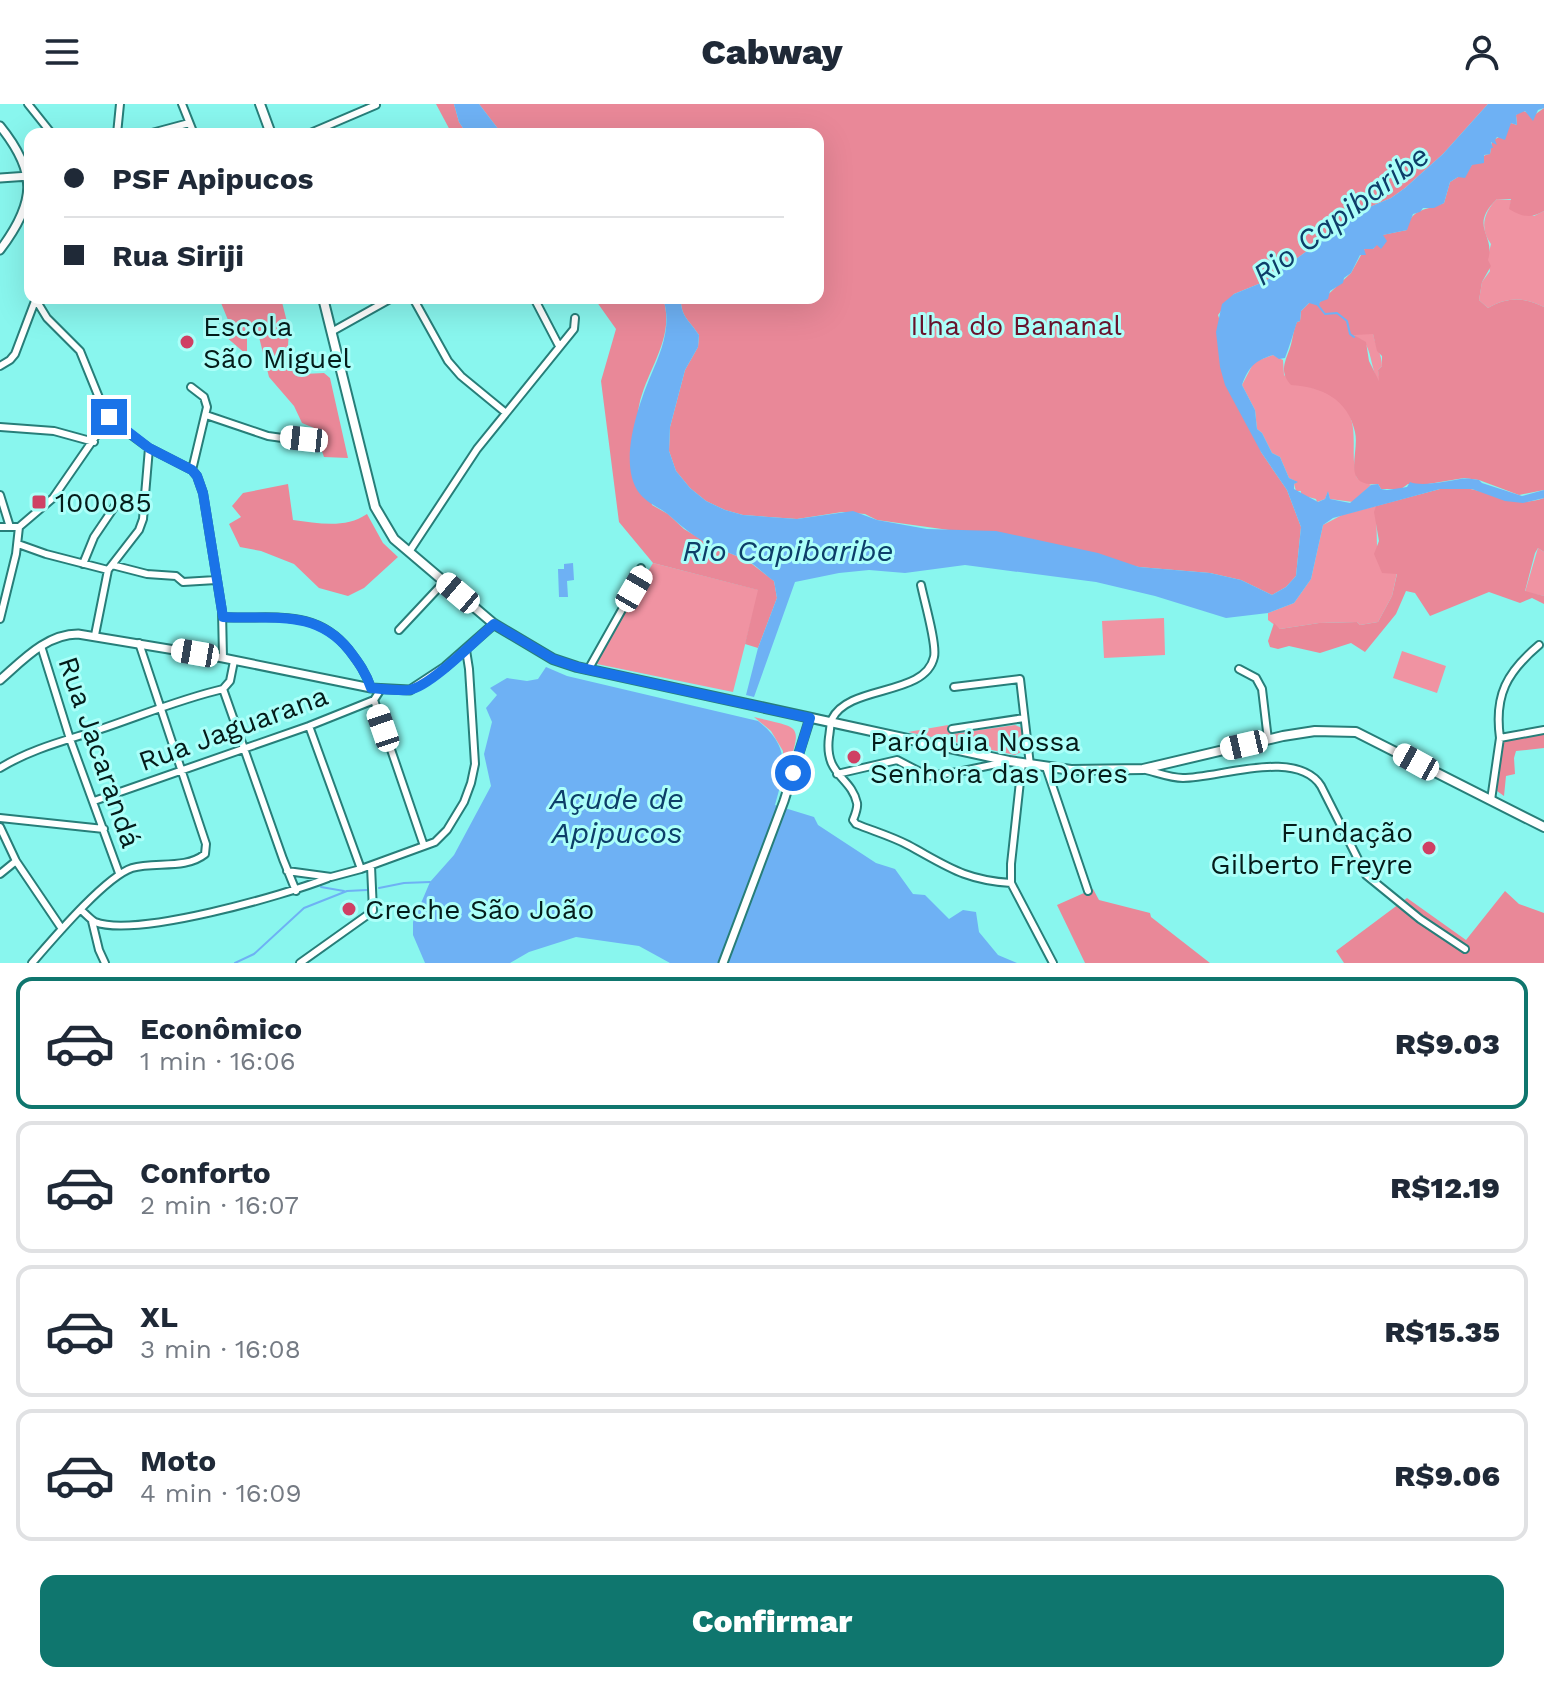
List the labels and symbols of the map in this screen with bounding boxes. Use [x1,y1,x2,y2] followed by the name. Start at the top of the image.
[1246,137,1436,292] water label: Rio Capibaribe
[910,309,1122,342] park label: Ilha do Bananal
[203,310,352,375] place label: Escola São Miguel
[178,333,196,351] marker: Escola São Miguel
[91,399,127,435] route end
[279,425,329,453] car
[55,486,152,519] place label: 100085
[30,493,48,511] marker: 100085
[682,533,894,568] water label: Rio Capibaribe
[612,562,656,616] car
[432,568,484,618] car
[169,637,221,669] car
[51,652,148,852] street label: Rua Jacarandá
[134,679,332,778] street label: Rua Jaguarana
[364,701,402,755] car
[870,725,1128,790] place label: Paróquia Nossa Senhora das Dores
[1218,728,1270,762] car
[1389,740,1443,784] car
[845,748,863,766] marker: Paróquia Nossa Senhora das Dores
[775,755,811,791] route start
[548,781,684,850] water label: Açude de Apipucos
[1210,816,1413,881] place label: Fundação Gilberto Freyre
[1420,839,1438,857] marker: Fundação Gilberto Freyre
[365,893,594,926] place label: Creche São João
[340,900,358,918] marker: Creche São João

